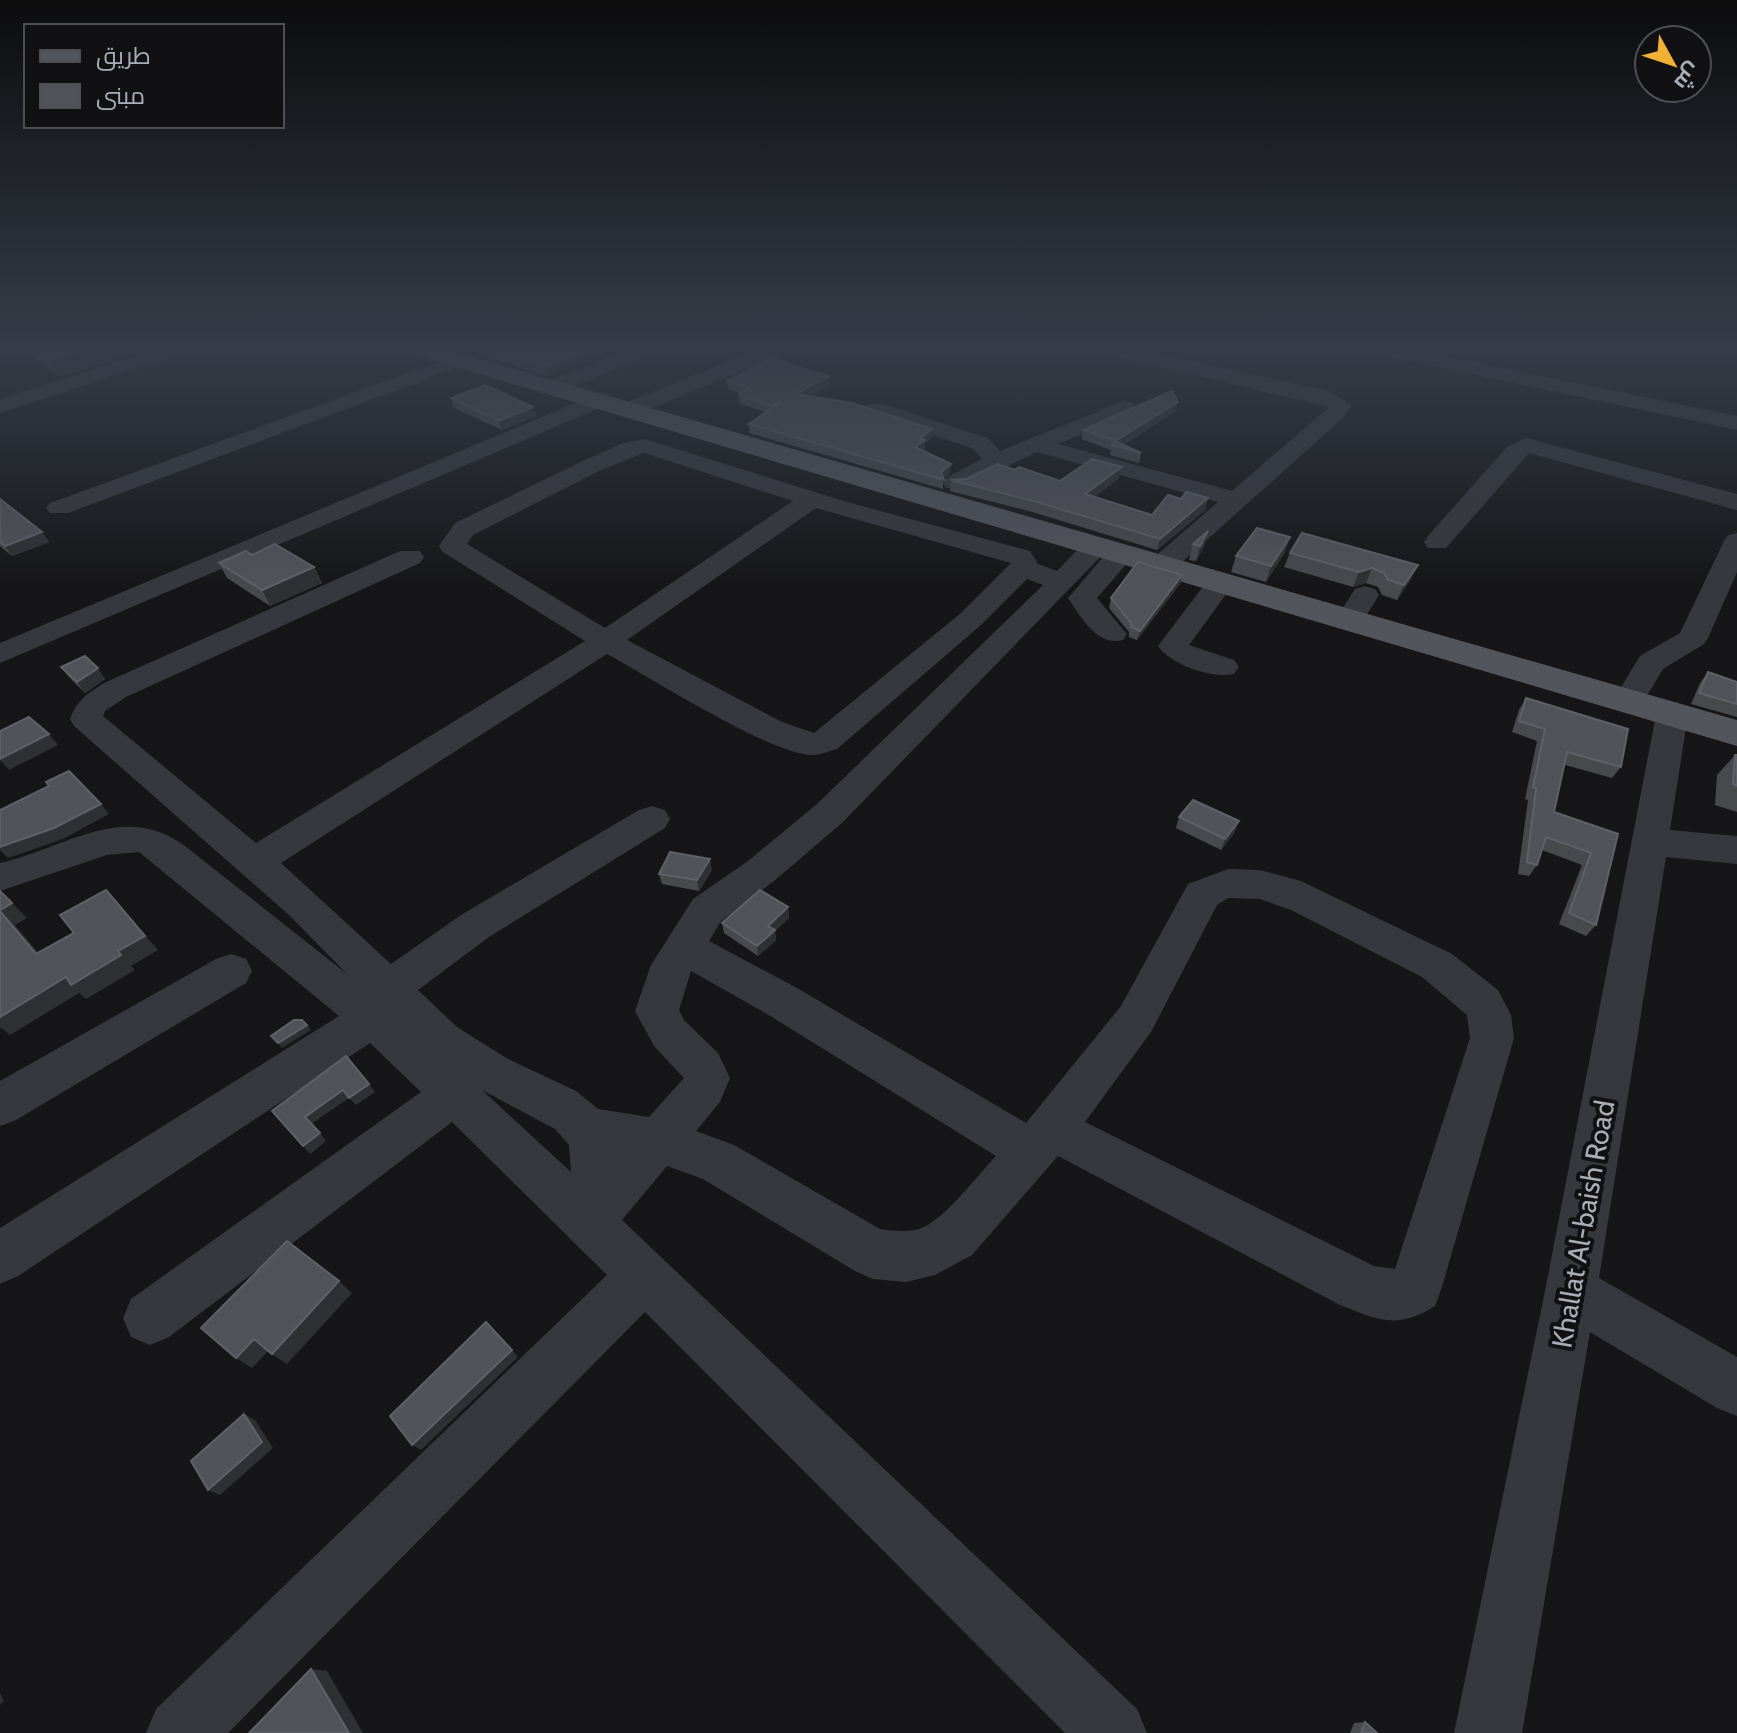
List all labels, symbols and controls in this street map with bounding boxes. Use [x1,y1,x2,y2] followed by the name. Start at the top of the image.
[24,24,284,128] legend
[1633,24,1713,104] north arrow
[96,41,151,71] text: طريق
[1669,57,1707,96] text: ش
[96,81,145,110] text: مبنى
[1544,1098,1622,1350] street label: Khallat Al-baish Road

